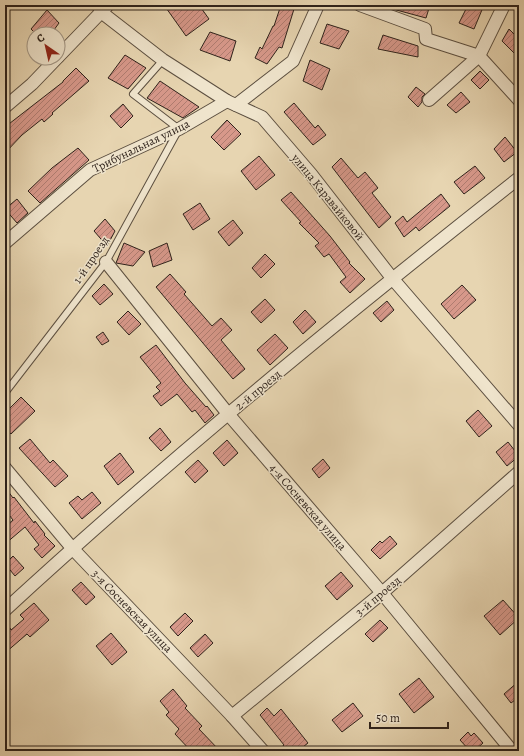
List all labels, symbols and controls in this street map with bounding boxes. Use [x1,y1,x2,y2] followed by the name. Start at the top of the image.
[26,26,66,66] north arrow
[34,30,48,46] text: С
[90,115,193,176] street label: Трибунальная улица
[287,150,368,244] street label: улица Каравайковой
[69,233,113,287] street label: 1-й проезд
[232,366,284,414] street label: 2-й проезд
[266,460,350,554] street label: 4-я Сосневская улица
[88,566,176,656] street label: 3-я Сосневская улица
[352,572,404,620] street label: 3-й проезд
[370,704,448,730] scale bar
[376,710,400,726] text: 50 m

